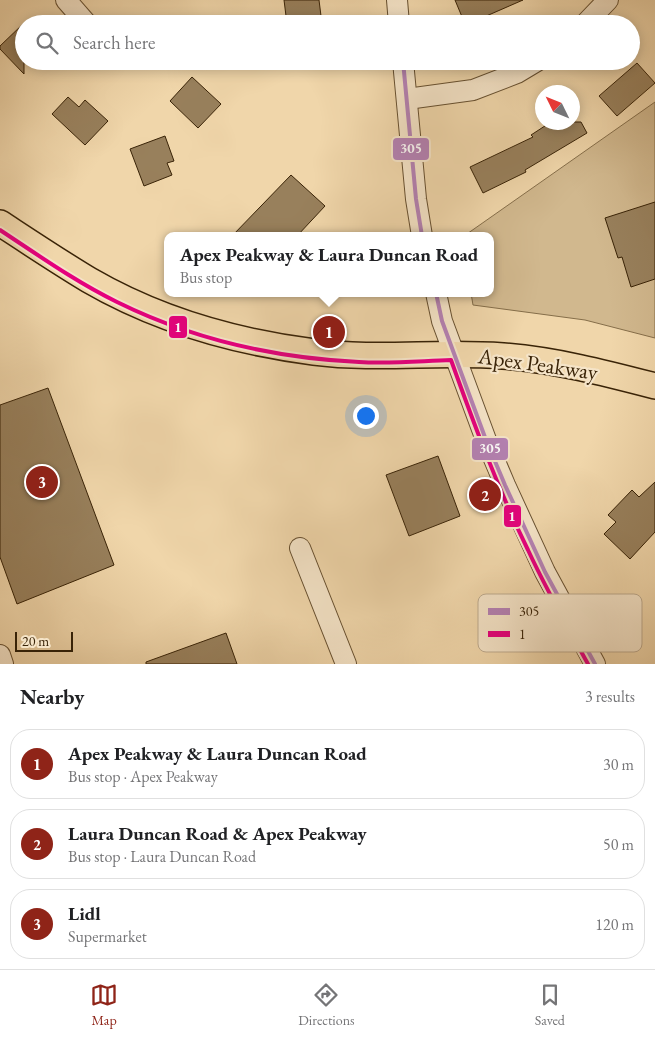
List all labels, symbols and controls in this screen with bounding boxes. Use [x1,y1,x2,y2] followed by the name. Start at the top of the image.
[15,15,640,70] search box
[33,29,61,57] icon: search
[73,30,155,55] text: Search here
[535,85,580,130] north arrow
[392,137,430,161] line badge: 305
[400,139,422,157] text: 305
[164,232,494,297] popup
[180,242,478,267] text: Apex Peakway & Laura Duncan Road
[180,267,232,288] text: Bus stop
[313,313,345,351] pin: 1
[168,315,188,339] line badge: 1
[174,318,182,336] text: 1
[475,341,600,387] street label: Apex Peakway
[353,403,379,429] your location
[471,437,509,461] line badge: 305
[479,439,501,457] text: 305
[26,463,58,501] pin: 3
[469,476,501,514] pin: 2
[503,504,522,528] line badge: 1
[508,507,516,525] text: 1
[478,594,642,652] legend
[519,602,539,620] text: 305
[519,625,526,643] text: 1
[15,629,72,652] scale bar
[22,632,49,650] text: 20 m
[20,683,84,710] text: Nearby
[585,686,635,707] text: 3 results
[68,741,367,766] text: Apex Peakway & Laura Duncan Road
[33,754,41,775] text: 1
[603,754,634,775] text: 30 m
[68,766,218,787] text: Bus stop · Apex Peakway
[68,821,367,846] text: Laura Duncan Road & Apex Peakway
[33,834,41,855] text: 2
[603,834,634,855] text: 50 m
[68,846,256,867] text: Bus stop · Laura Duncan Road
[68,901,101,926] text: Lidl
[33,914,41,935] text: 3
[595,914,634,935] text: 120 m
[68,926,147,947] text: Supermarket
[90,981,118,1029] tab: Map
[298,981,355,1029] tab: Directions
[535,981,565,1029] tab: Saved

